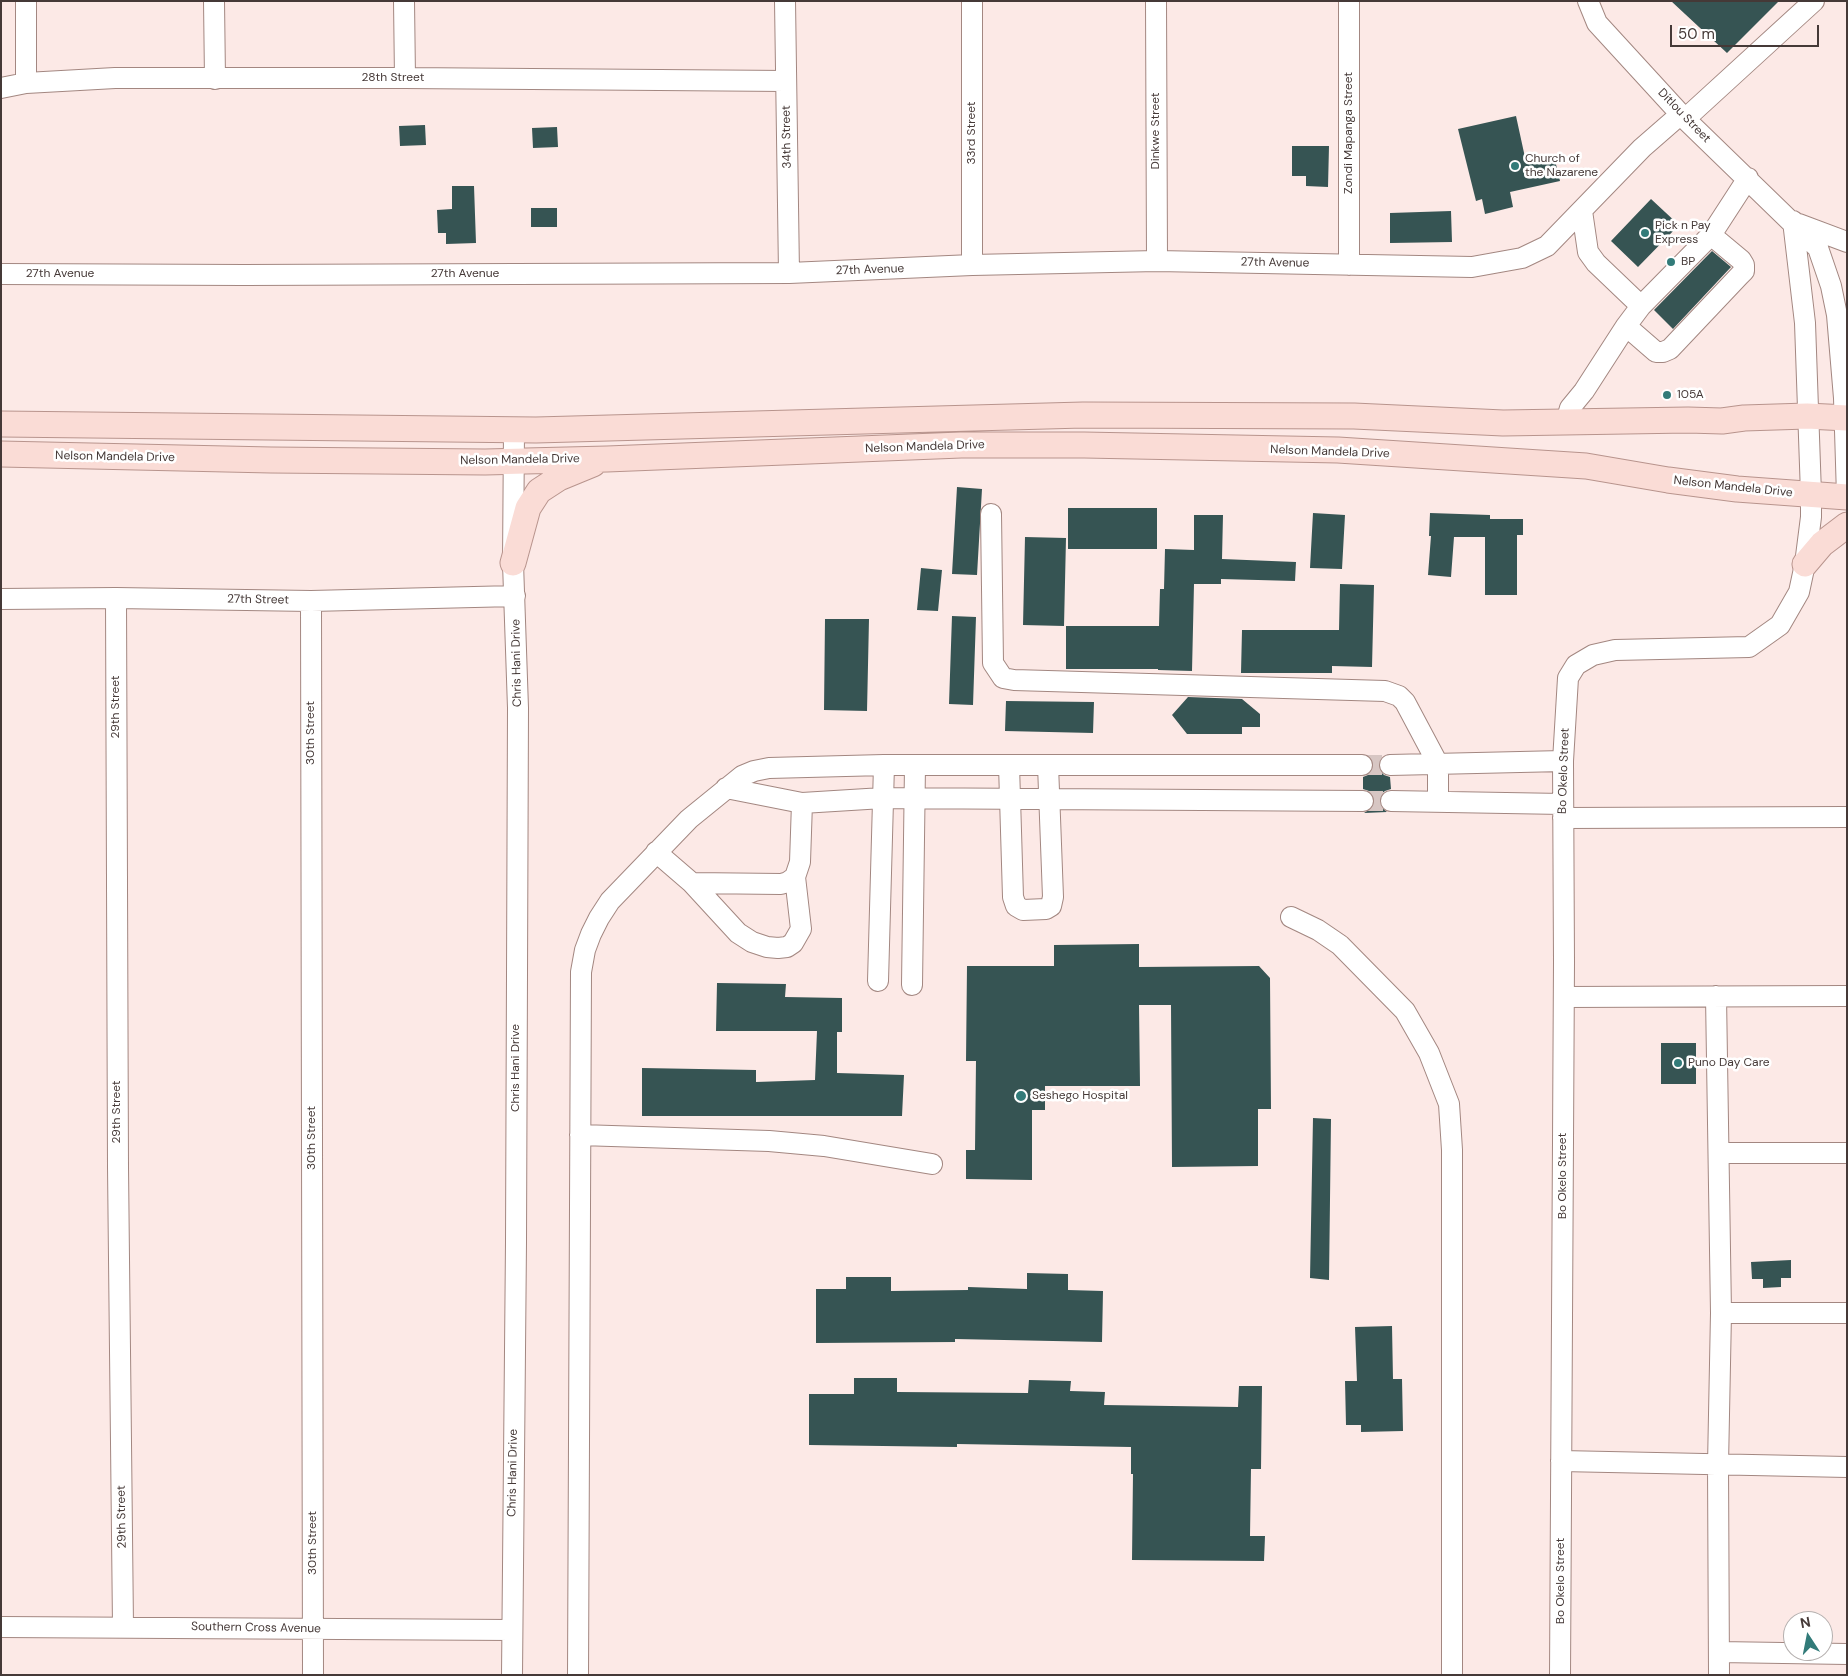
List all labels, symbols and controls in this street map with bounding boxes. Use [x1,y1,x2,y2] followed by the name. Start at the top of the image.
[1673,15,1822,47] scale bar
[1678,24,1715,44] text: 50 m
[362,71,424,85] street label: 28th Street
[1342,72,1356,194] street label: Zondi Mapanga Street
[1655,86,1713,146] street label: Ditlou Street
[1149,92,1163,170] street label: Dinkwe Street
[965,101,979,165] street label: 33rd Street
[779,105,795,169] street label: 34th Street
[1525,152,1598,180] place label: Church of the Nazarene
[1509,160,1521,172] marker: Church of the Nazarene
[1655,219,1711,247] place label: Pick n Pay Express
[1639,227,1651,239] marker: Pick n Pay Express
[1241,255,1309,271] street label: 27th Avenue
[1681,255,1695,269] place label: BP
[1665,256,1677,268] marker: BP
[835,262,905,278] street label: 27th Avenue
[26,267,94,281] street label: 27th Avenue
[431,267,499,281] street label: 27th Avenue
[1677,388,1704,402] place label: 105A
[1661,389,1673,401] marker: 105A
[865,438,985,456] street label: Nelson Mandela Drive
[1270,443,1390,461] street label: Nelson Mandela Drive
[55,449,175,465] street label: Nelson Mandela Drive
[460,452,580,468] street label: Nelson Mandela Drive
[1673,474,1793,500] street label: Nelson Mandela Drive
[227,592,289,608] street label: 27th Street
[509,619,525,707] street label: Chris Hani Drive
[109,675,123,739] street label: 29th Street
[304,701,318,765] street label: 30th Street
[1555,728,1573,814] street label: Bo Okelo Street
[509,1024,523,1112] street label: Chris Hani Drive
[1688,1056,1770,1070] place label: Puno Day Care
[1672,1057,1684,1069] marker: Puno Day Care
[110,1080,124,1144] street label: 29th Street
[1014,1089,1028,1103] marker: Seshego Hospital
[1032,1089,1128,1103] place label: Seshego Hospital
[305,1106,319,1170] street label: 30th Street
[1556,1133,1570,1219] street label: Bo Okelo Street
[505,1429,521,1517] street label: Chris Hani Drive
[114,1485,130,1549] street label: 29th Street
[306,1511,320,1575] street label: 30th Street
[1554,1538,1568,1624] street label: Bo Okelo Street
[1783,1611,1833,1661] north arrow
[1799,1612,1812,1632] text: N
[191,1620,321,1636] street label: Southern Cross Avenue

